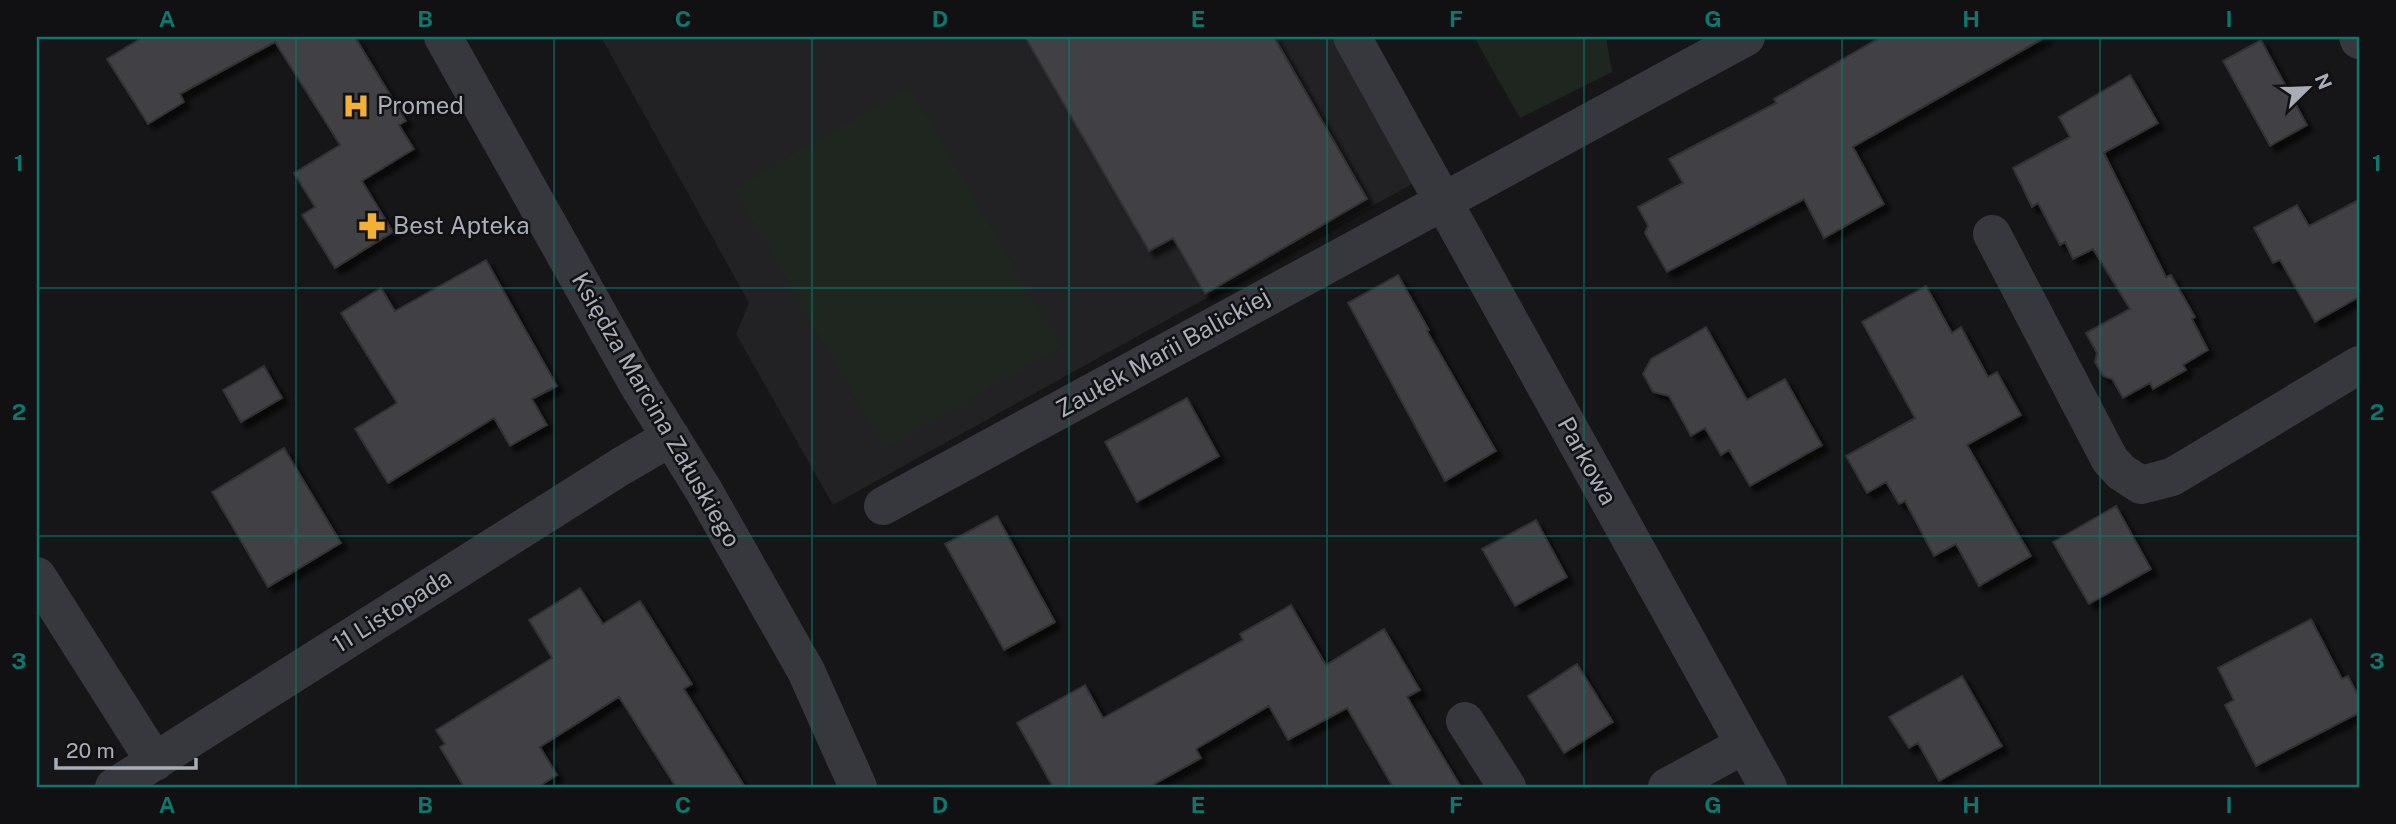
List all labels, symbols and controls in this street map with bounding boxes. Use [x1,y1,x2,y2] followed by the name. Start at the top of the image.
[159,5,176,32] text: A
[417,5,433,32] text: B
[675,5,691,32] text: C
[932,5,948,32] text: D
[1191,5,1205,32] text: E
[1449,5,1463,32] text: F
[1704,5,1722,32] text: G
[1962,5,1980,32] text: H
[2225,5,2233,32] text: I
[2274,52,2344,122] north arrow
[2311,70,2337,92] text: N
[341,91,371,121] hospital icon: Promed
[377,91,464,119] place label: Promed
[14,149,24,176] text: 1
[2372,149,2382,176] text: 1
[357,211,387,241] pharmacy icon: Best Apteka
[393,211,530,239] place label: Best Apteka
[567,267,747,552] street label: Księdza Marcina Załuskiego
[1051,282,1274,423] street label: Zaułek Marii Balickiej
[12,398,26,425] text: 2
[2370,398,2384,425] text: 2
[1552,412,1623,509] street label: Parkowa
[327,563,456,658] street label: 11 Listopada
[11,647,27,674] text: 3
[2369,647,2385,674] text: 3
[56,726,196,770] scale bar
[66,738,115,763] text: 20 m
[159,791,176,818] text: A
[417,791,433,818] text: B
[675,791,691,818] text: C
[932,791,948,818] text: D
[1191,791,1205,818] text: E
[1449,791,1463,818] text: F
[1704,791,1722,818] text: G
[1962,791,1980,818] text: H
[2225,791,2233,818] text: I

